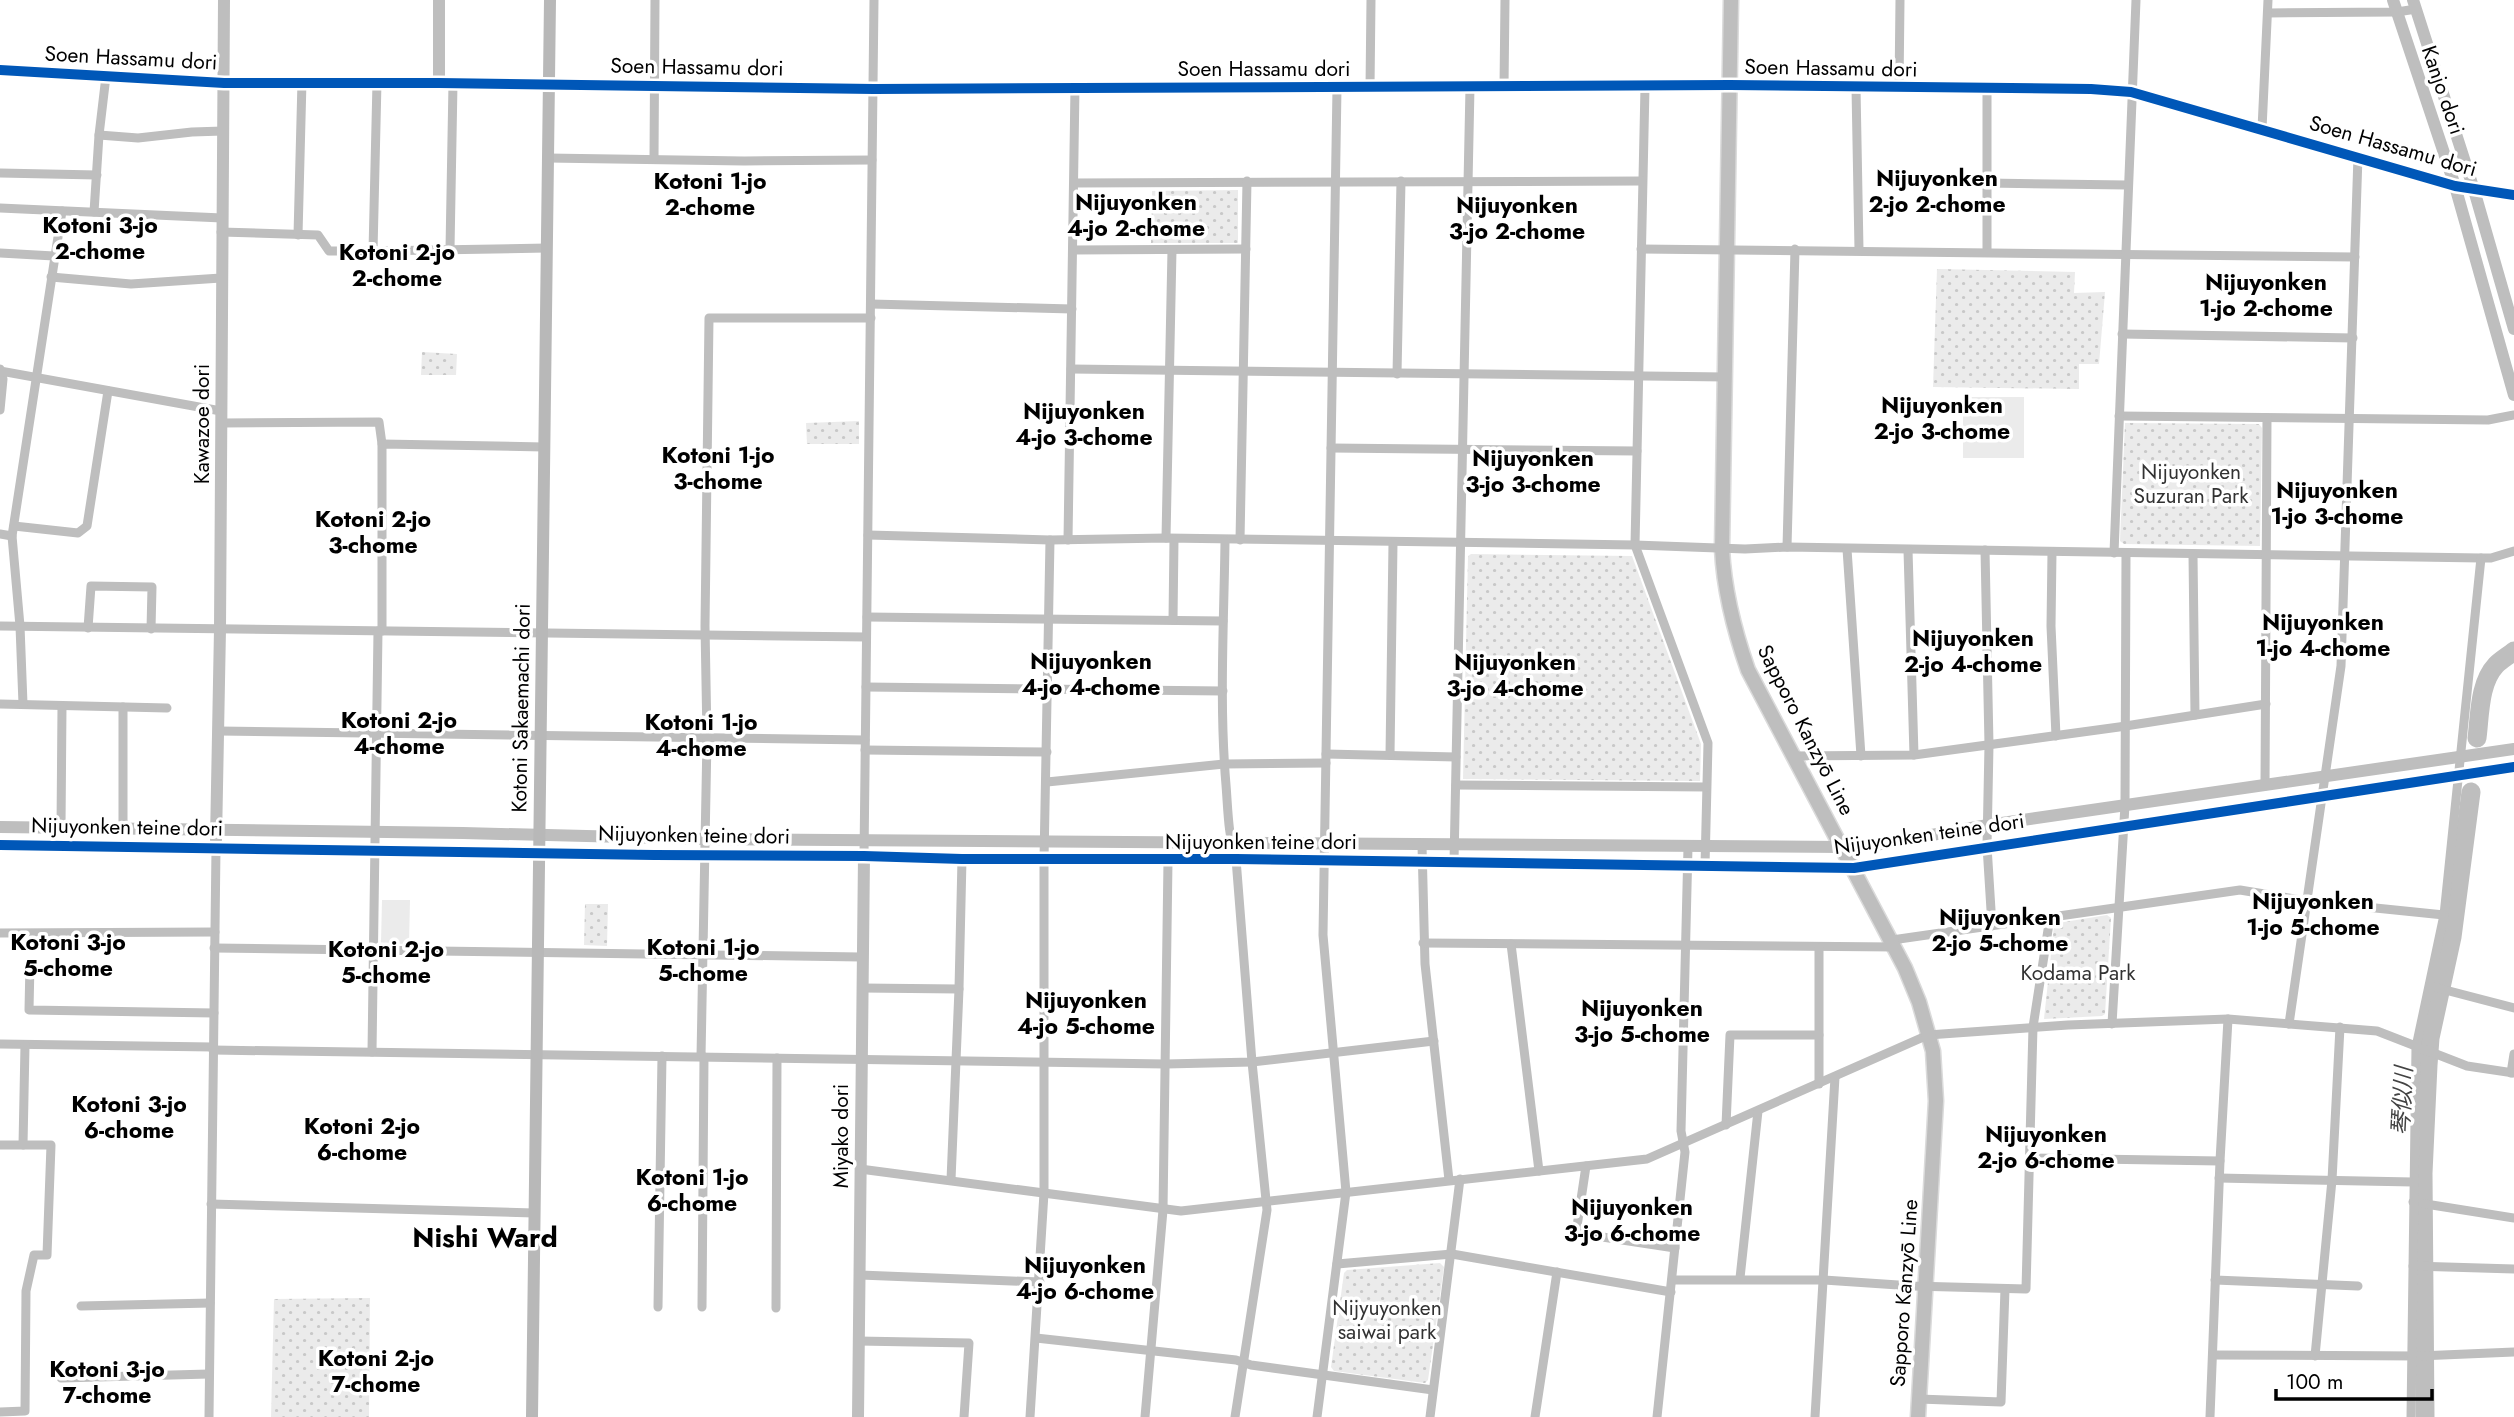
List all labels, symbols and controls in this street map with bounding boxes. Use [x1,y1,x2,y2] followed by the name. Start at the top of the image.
[44,38,218,78] street label: Soen Hassamu dori
[2414,42,2472,138] street label: Kanjo dori
[610,50,784,84] street label: Soen Hassamu dori
[1744,51,1918,85] street label: Soen Hassamu dori
[1177,54,1351,84] street label: Soen Hassamu dori
[2306,108,2480,184] street label: Soen Hassamu dori
[1868,161,2006,221] district label: Nijuyonken 2-jo 2-chome
[654,164,766,224] district label: Kotoni 1-jo 2-chome
[1067,185,1205,245] district label: Nijuyonken 4-jo 2-chome
[1449,188,1585,248] district label: Nijuyonken 3-jo 2-chome
[42,208,158,268] district label: Kotoni 3-jo 2-chome
[339,235,455,295] district label: Kotoni 2-jo 2-chome
[2199,265,2333,325] district label: Nijuyonken 1-jo 2-chome
[187,364,217,484] street label: Kawazoe dori
[1874,388,2010,448] district label: Nijuyonken 2-jo 3-chome
[1015,394,1153,454] district label: Nijuyonken 4-jo 3-chome
[662,438,774,498] district label: Kotoni 1-jo 3-chome
[1465,441,1601,501] district label: Nijuyonken 3-jo 3-chome
[2133,457,2249,511] park label: Nijuyonken Suzuran Park
[2271,473,2404,533] district label: Nijuyonken 1-jo 3-chome
[315,502,431,562] district label: Kotoni 2-jo 3-chome
[504,603,538,813] street label: Kotoni Sakaemachi dori
[2256,605,2390,665] district label: Nijuyonken 1-jo 4-chome
[1904,621,2042,681] district label: Nijuyonken 2-jo 4-chome
[1750,639,1862,821] street label: Sapporo Kanzyō Line
[1021,644,1161,704] district label: Nijuyonken 4-jo 4-chome
[1446,645,1584,705] district label: Nijuyonken 3-jo 4-chome
[341,703,457,763] district label: Kotoni 2-jo 4-chome
[645,705,757,765] district label: Kotoni 1-jo 4-chome
[1832,806,2026,862] street label: Nijuyonken teine dori
[31,810,223,844] street label: Nijuyonken teine dori
[598,818,790,852] street label: Nijuyonken teine dori
[1165,827,1357,857] street label: Nijuyonken teine dori
[2246,884,2380,944] district label: Nijuyonken 1-jo 5-chome
[1932,900,2068,960] district label: Nijuyonken 2-jo 5-chome
[10,925,126,985] district label: Kotoni 3-jo 5-chome
[647,930,759,990] district label: Kotoni 1-jo 5-chome
[328,932,444,992] district label: Kotoni 2-jo 5-chome
[2021,958,2136,988] park label: Kodama Park
[1017,983,1155,1043] district label: Nijuyonken 4-jo 5-chome
[1574,991,1710,1051] district label: Nijuyonken 3-jo 5-chome
[2383,1063,2421,1136] water label: 琴似川
[826,1084,856,1188] street label: Miyako dori
[71,1087,187,1147] district label: Kotoni 3-jo 6-chome
[304,1109,420,1169] district label: Kotoni 2-jo 6-chome
[1977,1117,2115,1177] district label: Nijuyonken 2-jo 6-chome
[636,1160,748,1220] district label: Kotoni 1-jo 6-chome
[1564,1190,1700,1250] district label: Nijuyonken 3-jo 6-chome
[1882,1198,1926,1388] street label: Sapporo Kanzyō Line
[412,1217,558,1258] district label: Nishi Ward
[1016,1248,1154,1308] district label: Nijuyonken 4-jo 6-chome
[1332,1293,1442,1347] park label: Nijyuyonken saiwai park
[318,1341,434,1401] district label: Kotoni 2-jo 7-chome
[49,1352,165,1412] district label: Kotoni 3-jo 7-chome
[2276,1358,2432,1402] scale bar
[2286,1367,2343,1397] text: 100 m

